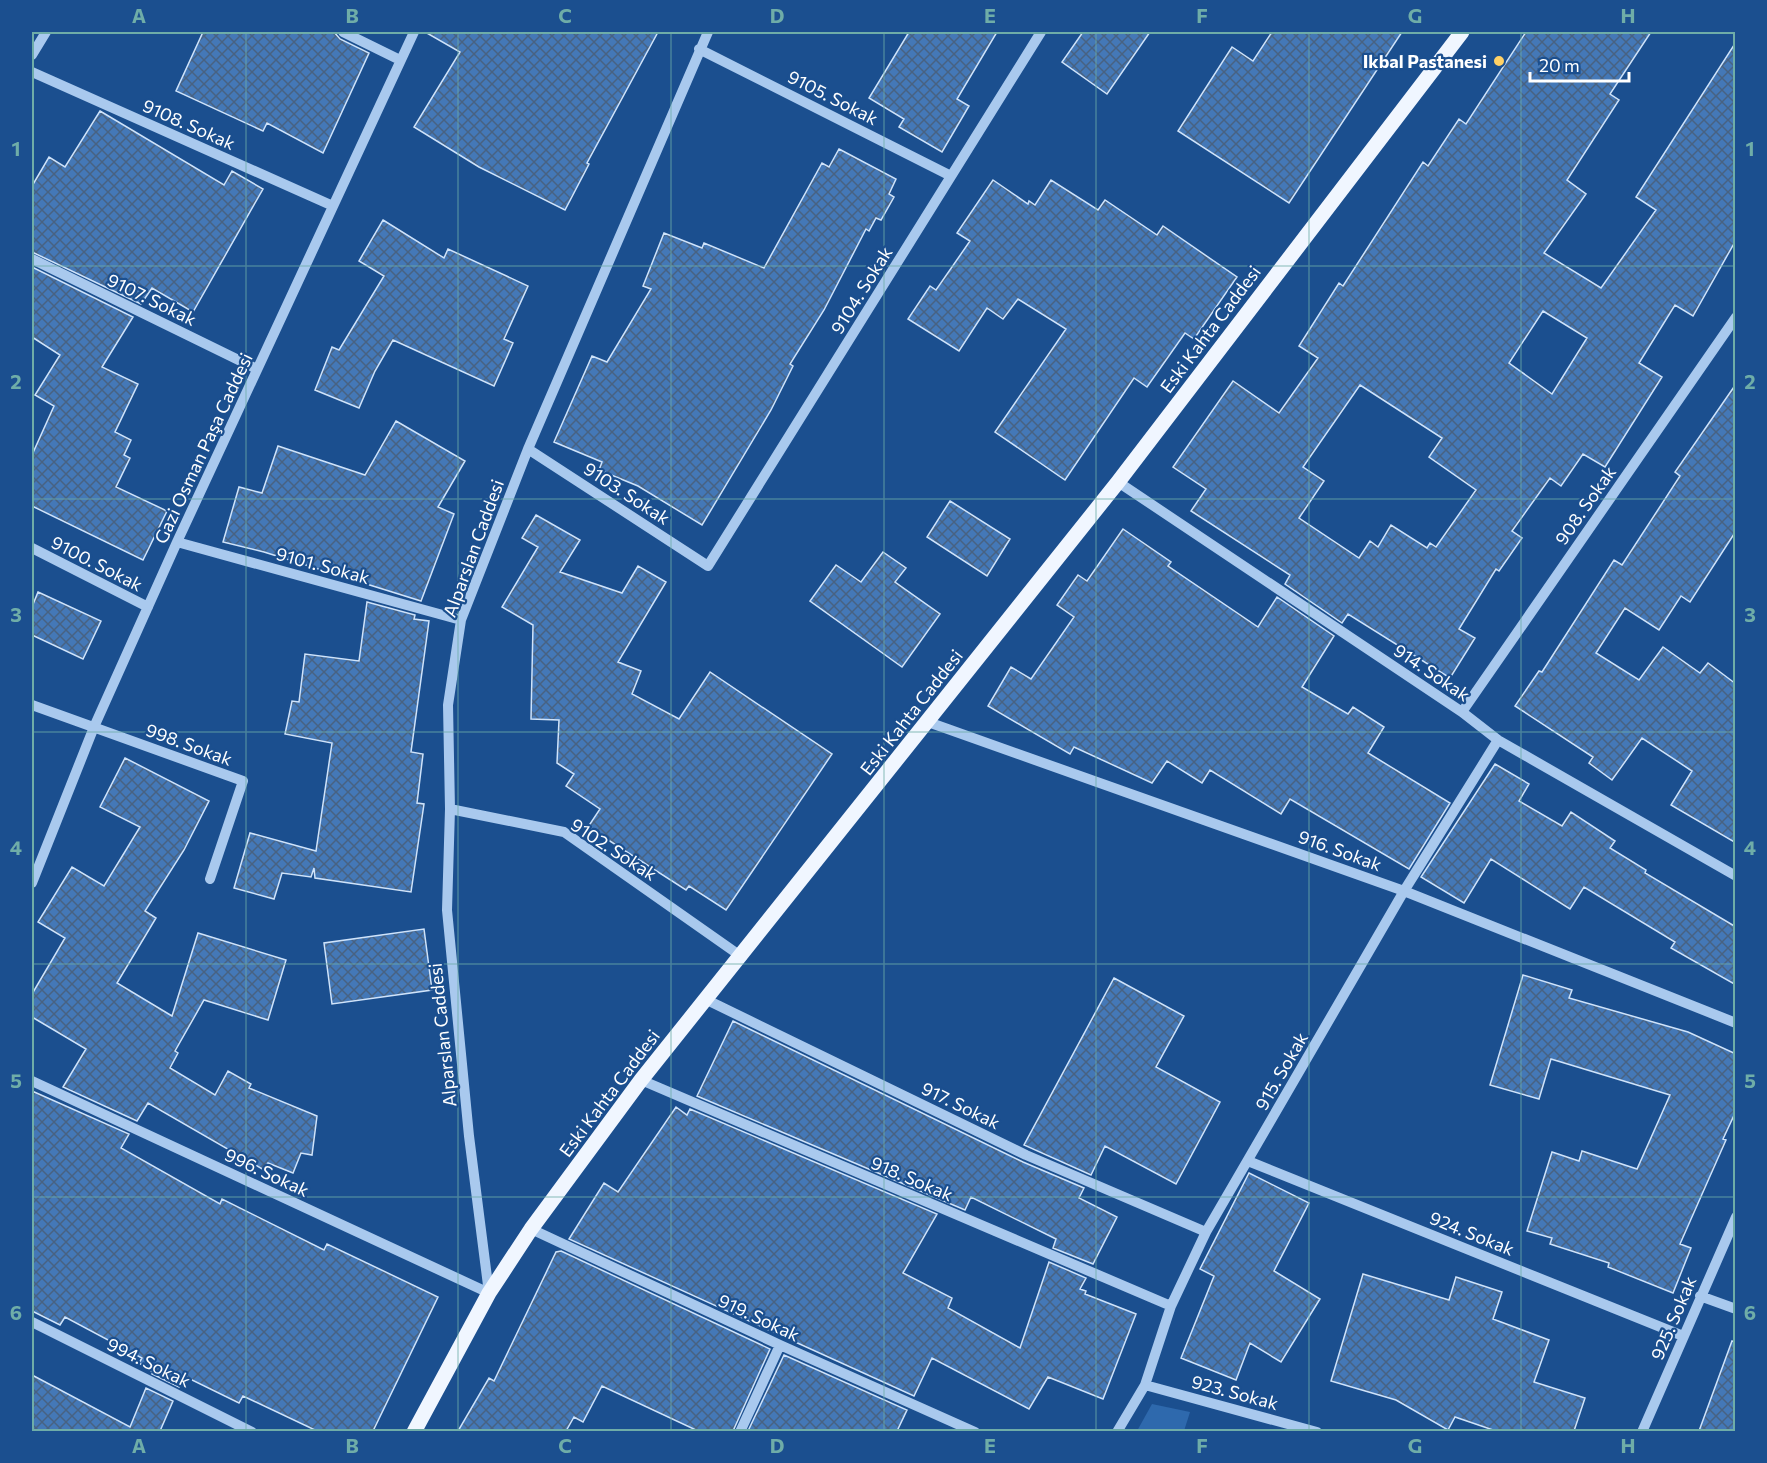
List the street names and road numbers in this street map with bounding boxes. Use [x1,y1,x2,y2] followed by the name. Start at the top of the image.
[784,65,882,129] street label: 9105. Sokak
[139,94,239,154] street label: 9108. Sokak
[825,242,897,338] street label: 9104. Sokak
[1155,261,1265,397] street label: Eski Kahta Caddesi
[104,268,200,330] street label: 9107. Sokak
[149,349,257,547] street label: Gazi Osman Paşa Caddesi
[580,457,674,529] street label: 9103. Sokak
[1550,461,1620,549] street label: 908. Sokak
[438,476,508,620] street label: Alparslan Caddesi
[48,531,147,596] street label: 9100. Sokak
[274,542,372,588] street label: 9101. Sokak
[1390,638,1475,706] street label: 914. Sokak
[855,645,967,779] street label: Eski Kahta Caddesi
[143,718,235,770] street label: 998. Sokak
[567,813,661,885] street label: 9102. Sokak
[1295,825,1385,875] street label: 916. Sokak
[423,962,461,1108] street label: Alparslan Caddesi
[554,1025,664,1161] street label: Eski Kahta Caddesi
[1250,1028,1312,1114] street label: 915. Sokak
[918,1077,1004,1134] street label: 917. Sokak
[221,1143,313,1201] street label: 996. Sokak
[868,1151,957,1205] street label: 918. Sokak
[1427,1206,1518,1260] street label: 924. Sokak
[1646,1273,1701,1363] street label: 925. Sokak
[715,1289,803,1345] street label: 919. Sokak
[104,1332,195,1392] street label: 994. Sokak
[1189,1370,1281,1414] street label: 923. Sokak

